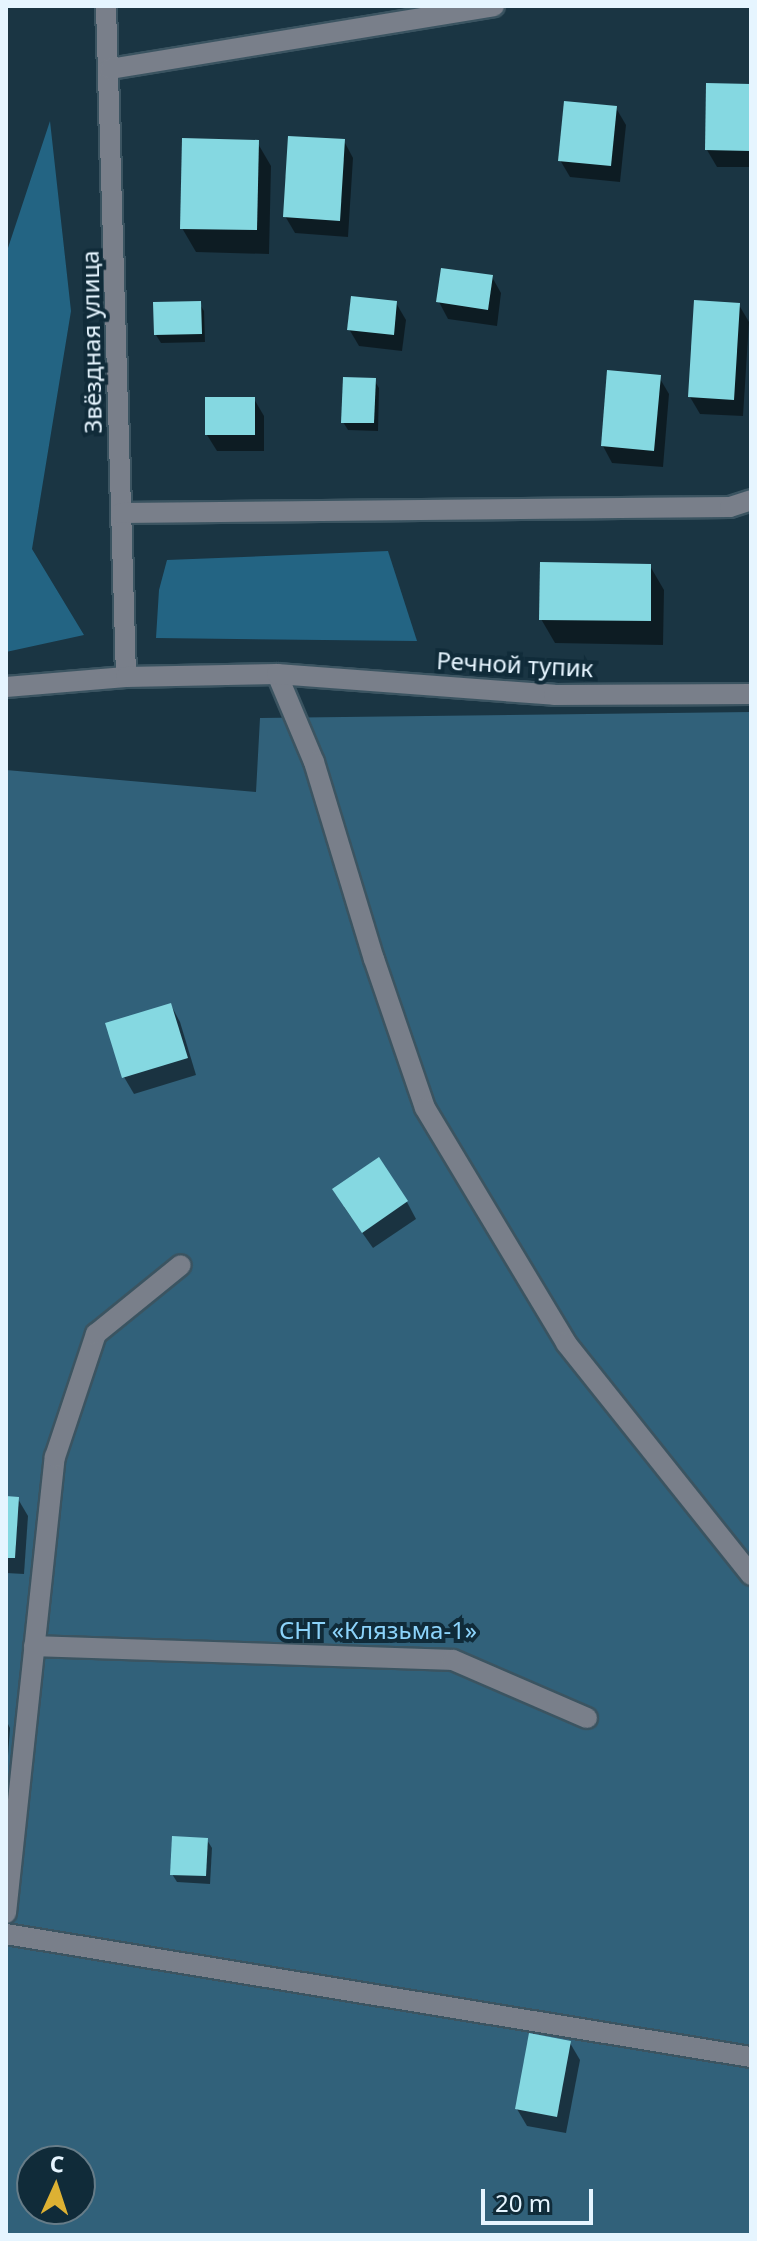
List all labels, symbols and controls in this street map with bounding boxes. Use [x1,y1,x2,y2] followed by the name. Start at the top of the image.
[75,250,107,434] street label: Звёздная улица
[436,646,594,682] street label: Речной тупик
[279,1616,477,1644] park label: СНТ «Клязьма-1»
[16,2145,96,2225] north arrow
[49,2148,65,2178] text: С
[485,2173,597,2223] scale bar
[495,2186,551,2219] text: 20 m

